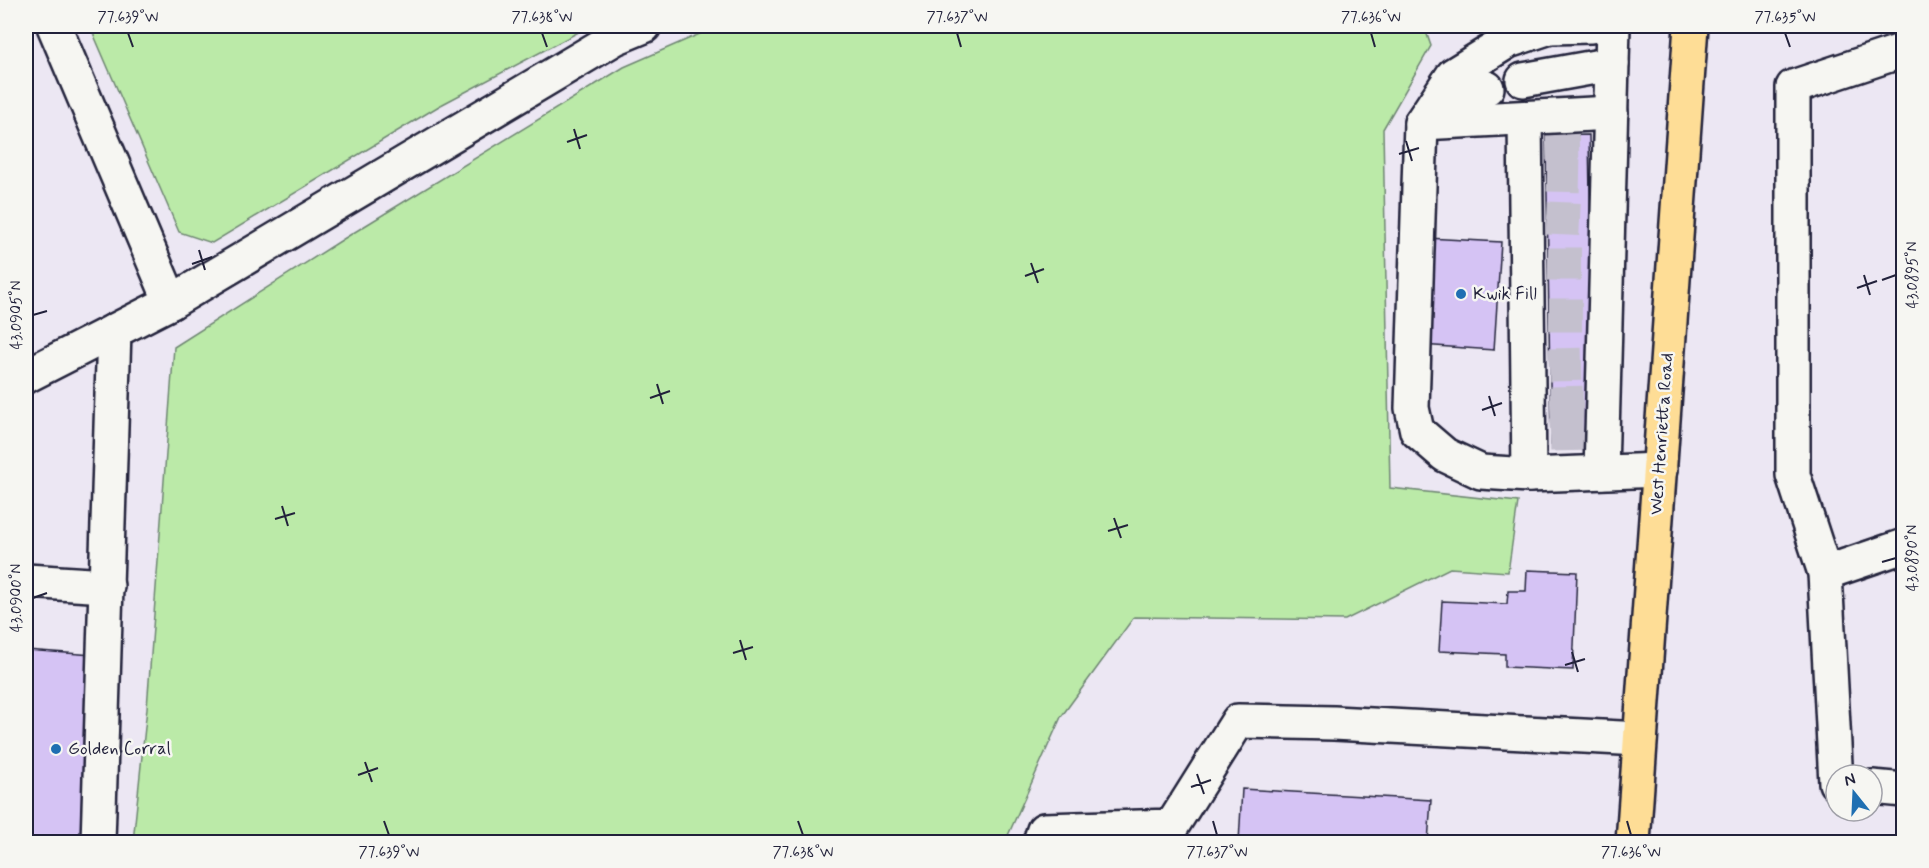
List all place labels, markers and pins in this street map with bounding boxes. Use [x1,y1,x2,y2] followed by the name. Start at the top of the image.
[1473,282,1537,306] place label: Kwik Fill
[1454,287,1468,301] marker: Kwik Fill
[68,737,171,761] place label: Golden Corral
[49,742,63,756] marker: Golden Corral

